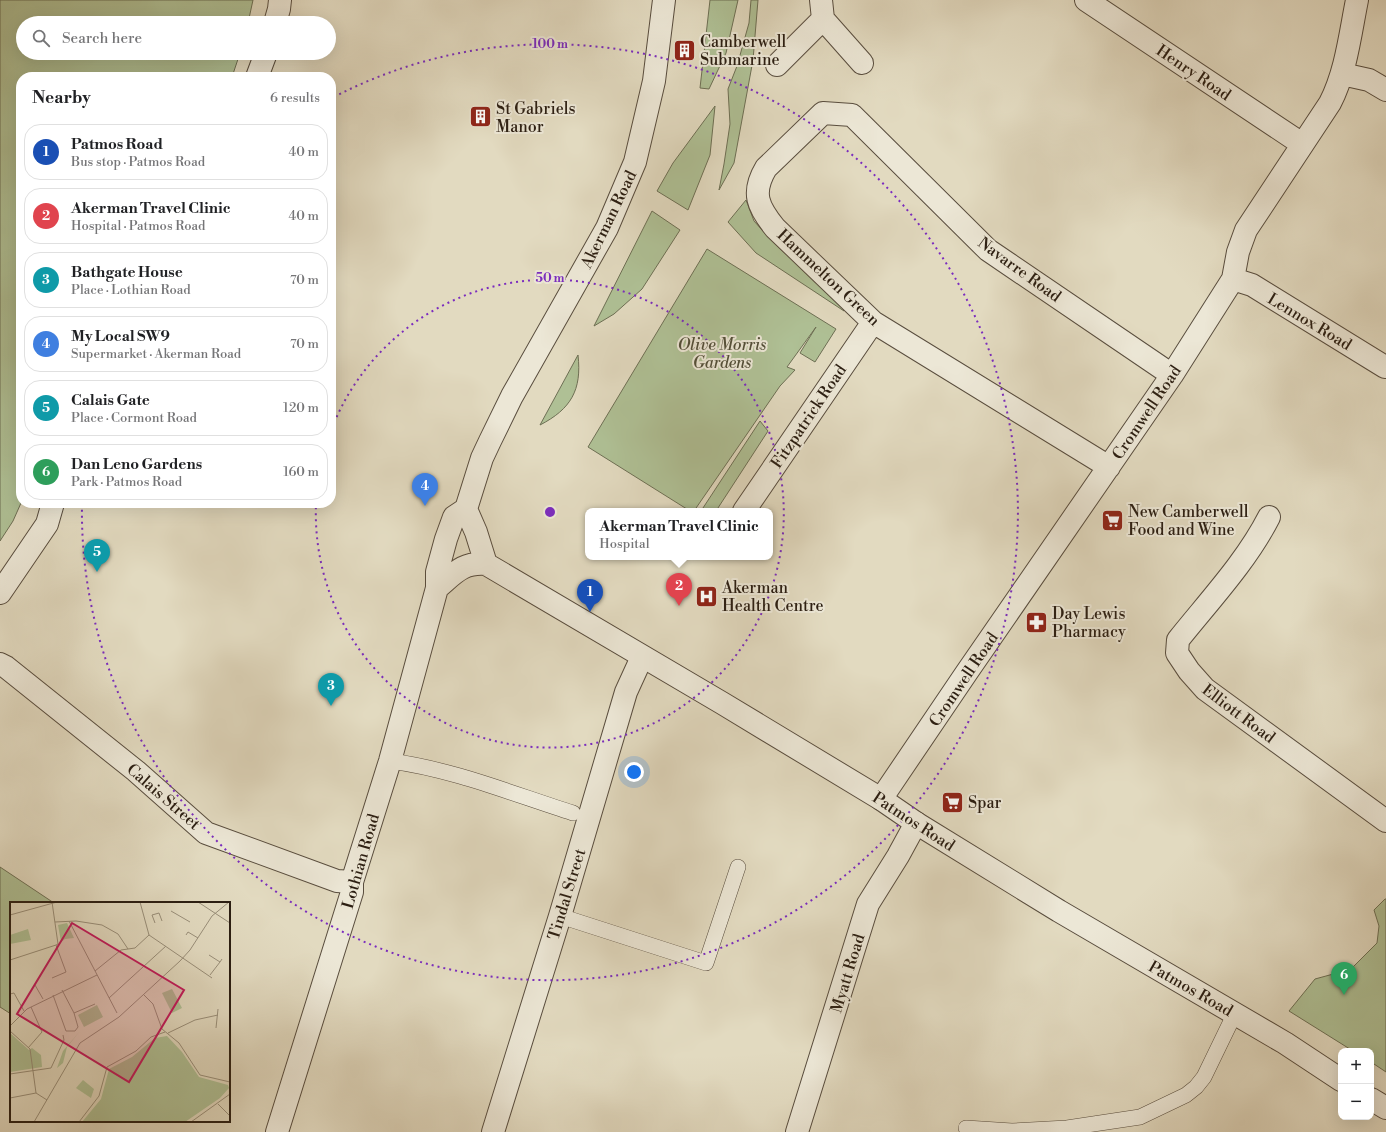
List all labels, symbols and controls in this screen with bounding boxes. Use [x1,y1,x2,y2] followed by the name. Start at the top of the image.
[16,16,336,60] search box
[30,27,52,49] icon: search
[62,29,142,48] text: Search here
[700,32,787,70] place label: Camberwell Submarine
[532,37,568,52] text: 100 m
[671,37,697,63] building icon: Camberwell Submarine
[1152,40,1235,105] street label: Henry Road
[32,87,91,109] text: Nearby
[270,90,320,106] text: 6 results
[496,99,576,137] place label: St Gabriels Manor
[467,104,493,130] building icon: St Gabriels Manor
[71,135,163,154] text: Patmos Road
[43,144,49,160] text: 1
[289,144,319,160] text: 40 m
[71,154,205,170] text: Bus stop · Patmos Road
[576,167,641,273] street label: Akerman Road
[71,199,231,218] text: Akerman Travel Clinic
[42,208,50,224] text: 2
[289,208,319,224] text: 40 m
[71,218,205,234] text: Hospital · Patmos Road
[773,225,884,331] street label: Hammelton Green
[974,233,1065,307] street label: Navarre Road
[71,263,183,282] text: Bathgate House
[535,271,565,286] text: 50 m
[42,272,50,288] text: 3
[290,272,319,288] text: 70 m
[71,282,191,298] text: Place · Lothian Road
[1264,289,1355,355] street label: Lennox Road
[71,327,170,346] text: My Local SW9
[678,335,766,373] park label: Olive Morris Gardens
[42,336,50,352] text: 4
[290,336,319,352] text: 70 m
[71,346,241,362] text: Supermarket · Akerman Road
[767,361,851,472] street label: Fitzpatrick Road
[1108,362,1186,464] street label: Cromwell Road
[71,391,150,410] text: Calais Gate
[42,400,50,416] text: 5
[283,400,319,416] text: 120 m
[71,410,197,426] text: Place · Cormont Road
[71,455,202,474] text: Dan Leno Gardens
[42,464,50,480] text: 6
[283,464,319,480] text: 160 m
[412,473,438,506] pin: 4
[71,474,182,490] text: Park · Patmos Road
[1128,502,1249,540] place label: New Camberwell Food and Wine
[543,505,557,519] centre of rings
[1100,507,1126,533] supermarket icon: New Camberwell Food and Wine
[585,508,773,560] popup
[599,517,759,536] text: Akerman Travel Clinic
[599,536,650,552] text: Hospital
[84,539,110,572] pin: 5
[666,573,692,606] pin: 2
[721,578,824,616] place label: Akerman Health Centre
[577,579,603,612] pin: 1
[693,583,719,609] hospital icon: Akerman Health Centre
[1052,604,1126,642] place label: Day Lewis Pharmacy
[1024,609,1050,635] pharmacy icon: Day Lewis Pharmacy
[925,629,1003,731] street label: Cromwell Road
[318,673,344,706] pin: 3
[1198,680,1279,748] street label: Elliott Road
[122,759,204,834] street label: Calais Street
[624,762,644,782] your location
[868,788,958,856] street label: Patmos Road
[940,789,966,815] supermarket icon: Spar
[968,793,1002,813] place label: Spar
[338,811,384,911] street label: Lothian Road
[544,846,590,942] street label: Tindal Street
[10,902,230,1122] inset map
[826,931,869,1015] street label: Myatt Road
[1145,957,1236,1021] street label: Patmos Road
[1331,962,1357,995] pin: 6
[1338,1048,1374,1120] map controls
[1338,1048,1374,1084] button: +
[1338,1084,1374,1120] button: −

